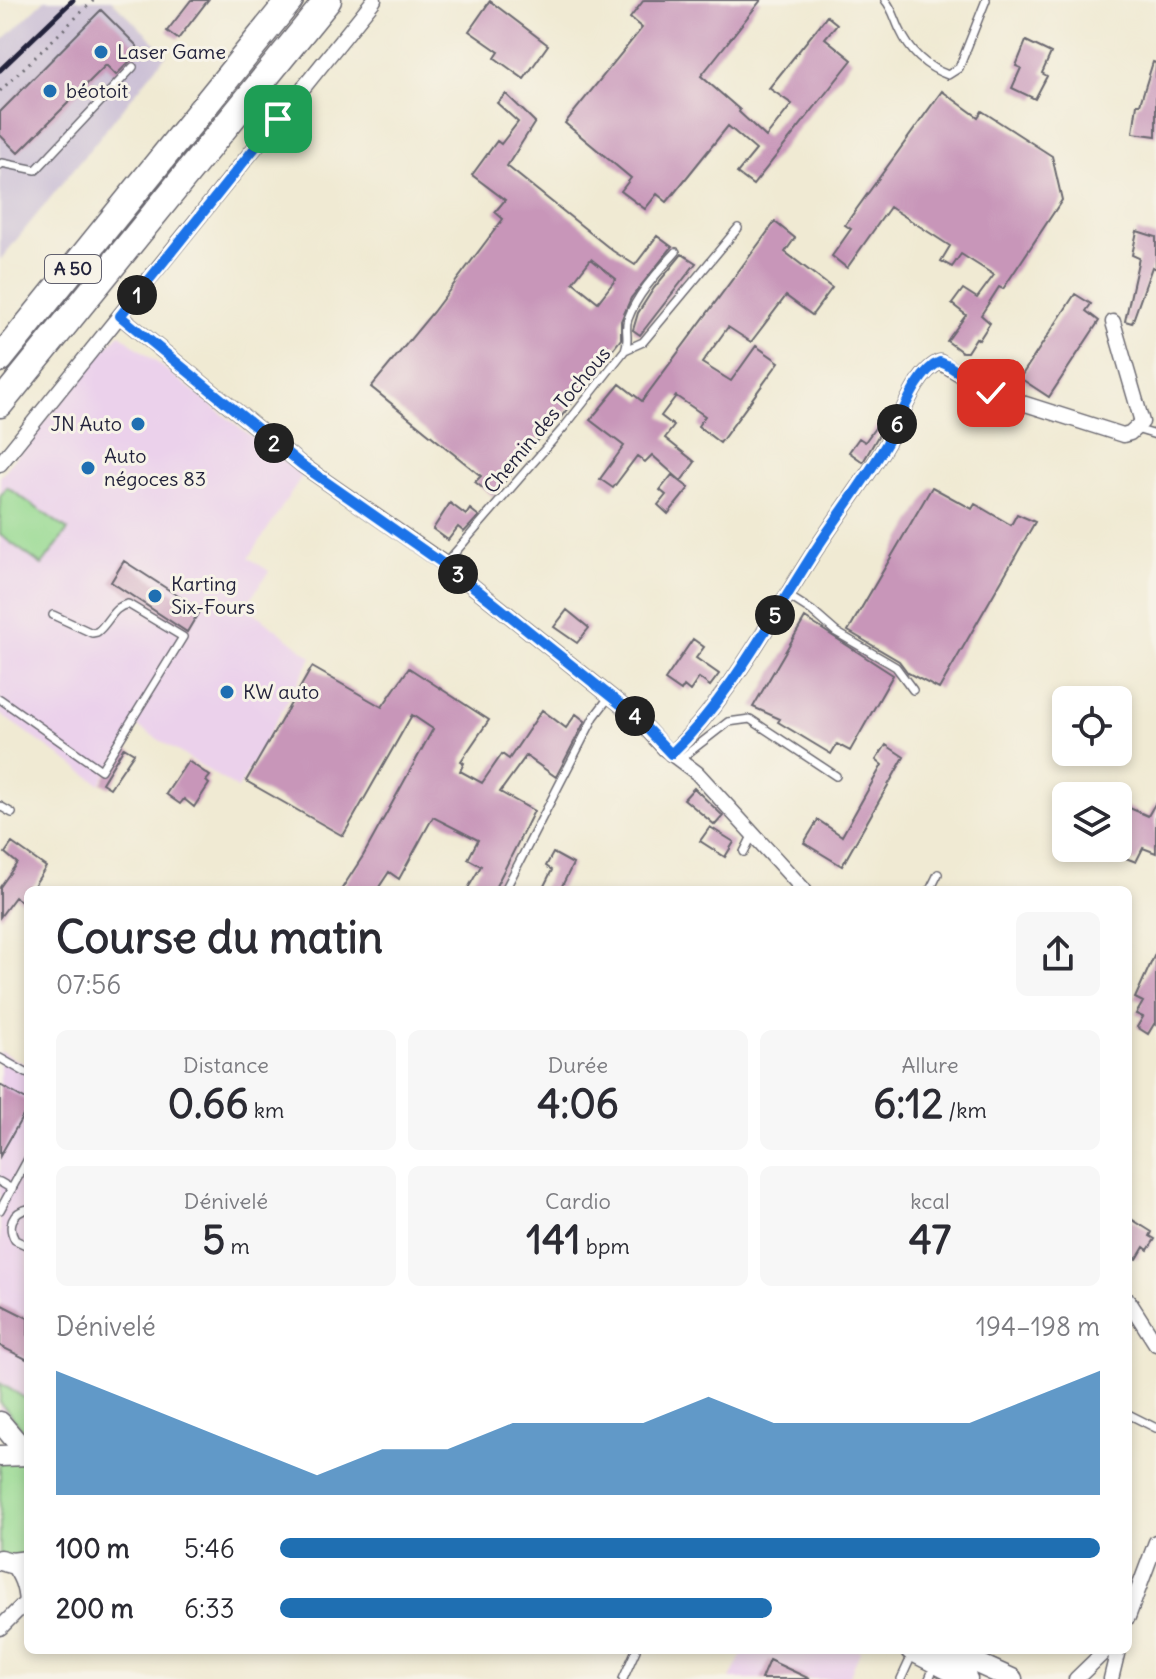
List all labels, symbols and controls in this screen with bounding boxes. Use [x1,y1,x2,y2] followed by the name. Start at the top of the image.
[117,39,226,64] place label: Laser Game
[92,43,110,61] marker: Laser Game
[66,78,128,103] place label: béotoit
[41,82,59,100] marker: béotoit
[244,85,312,153] pin
[256,97,300,141] icon: arrive
[45,255,101,283] road number: A 50
[117,275,157,315] pin: 1
[133,281,141,309] text: 1
[478,341,615,498] street label: Chemin des Tochous
[957,359,1025,427] pin
[969,371,1013,415] icon: check
[877,404,917,444] pin: 6
[891,410,903,438] text: 6
[50,411,122,436] place label: JN Auto
[129,415,147,433] marker: JN Auto
[254,423,294,463] pin: 2
[268,429,280,457] text: 2
[104,443,206,491] place label: Auto négoces 83
[79,459,97,477] marker: Auto négoces 83
[438,554,478,594] pin: 3
[452,560,464,588] text: 3
[171,571,255,619] place label: Karting Six-Fours
[146,587,164,605] marker: Karting Six-Fours
[755,595,795,635] pin: 5
[769,601,781,629] text: 5
[243,679,319,704] place label: KW auto
[218,683,236,701] marker: KW auto
[1052,686,1132,862] map controls
[1052,686,1132,766] button: locate
[615,696,655,736] pin: 4
[629,702,641,730] text: 4
[1052,782,1132,862] button: layers
[56,910,383,965] text: Course du matin
[1016,912,1100,996] button: share
[56,968,121,1001] text: 07:56
[183,1051,269,1079] text: Distance
[548,1051,608,1079] text: Durée
[901,1051,959,1079] text: Allure
[168,1079,249,1129] text: 0.66
[537,1079,619,1129] text: 4:06
[873,1079,943,1129] text: 6:12
[249,1096,284,1124] text: km
[943,1096,987,1124] text: /km
[184,1187,268,1215] text: Dénivelé
[545,1187,611,1215] text: Cardio
[910,1187,950,1215] text: kcal
[202,1215,225,1265] text: 5
[526,1215,581,1265] text: 141
[909,1215,951,1265] text: 47
[225,1232,250,1260] text: m
[581,1232,630,1260] text: bpm
[56,1310,156,1343] text: Dénivelé
[976,1310,1100,1343] text: 194–198 m
[56,1532,130,1565] text: 100 m
[184,1532,235,1565] text: 5:46
[56,1592,133,1625] text: 200 m
[184,1592,234,1625] text: 6:33

